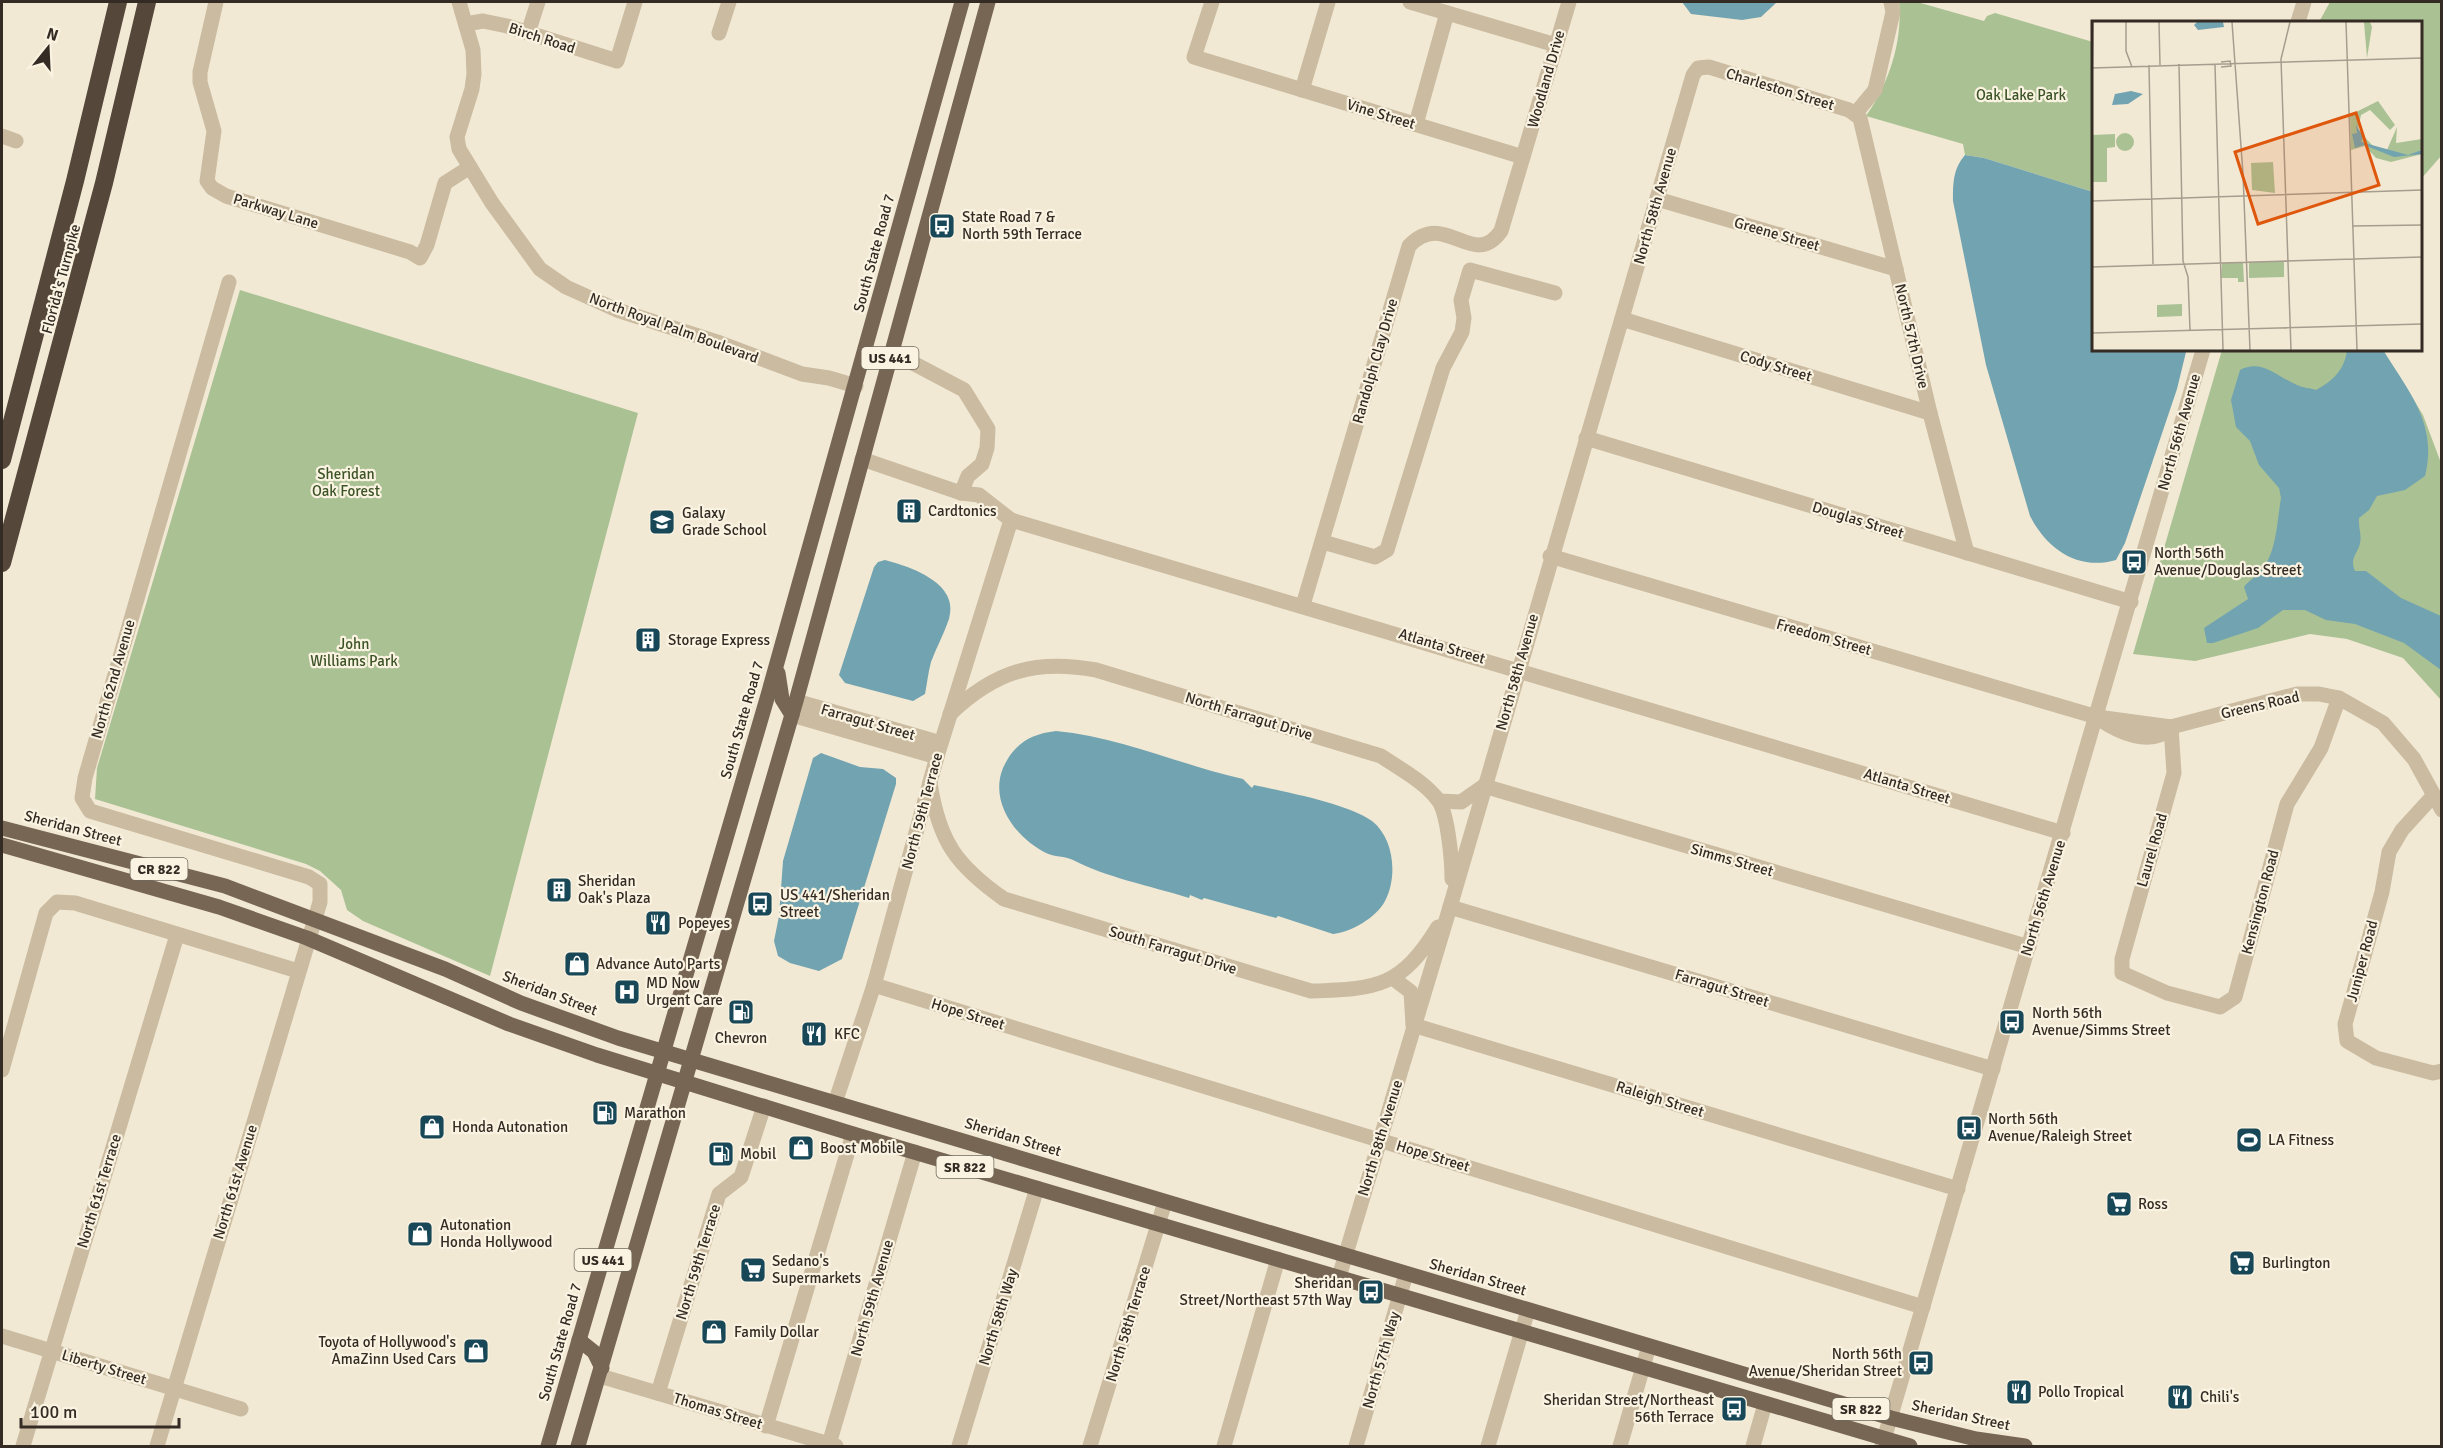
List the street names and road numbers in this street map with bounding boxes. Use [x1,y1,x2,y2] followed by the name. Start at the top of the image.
[506,19,578,57] street label: Birch Road
[1523,28,1569,130] street label: Woodland Drive
[1724,64,1836,114] street label: Charleston Street
[1345,95,1417,133] street label: Vine Street
[1630,146,1680,266] street label: North 58th Avenue
[231,189,321,233] street label: Parkway Lane
[850,192,898,314] street label: South State Road 7
[1732,213,1822,255] street label: Greene Street
[38,222,84,336] street label: Florida's Turnpike
[1891,282,1933,390] street label: North 57th Drive
[587,289,761,367] street label: North Royal Palm Boulevard
[1349,297,1401,425] street label: Randolph Clay Drive
[862,347,918,369] road number: US 441
[1738,347,1814,385] street label: Cody Street
[2154,372,2204,492] street label: North 56th Avenue
[1810,498,1906,542] street label: Douglas Street
[1492,612,1542,732] street label: North 58th Avenue
[1775,615,1873,659] street label: Freedom Street
[87,617,139,741] street label: North 62nd Avenue
[1397,624,1487,668] street label: Atlanta Street
[717,659,767,781] street label: South State Road 7
[2219,687,2301,723] street label: Greens Road
[1183,688,1315,744] street label: North Farragut Drive
[819,700,917,744] street label: Farragut Street
[898,751,946,871] street label: North 59th Terrace
[1862,764,1952,808] street label: Atlanta Street
[22,806,124,850] street label: Sheridan Street
[2133,811,2171,889] street label: Laurel Road
[2017,838,2069,958] street label: North 56th Avenue
[1689,840,1775,880] street label: Simms Street
[2237,848,2283,956] street label: Kensington Road
[130,858,188,880] road number: CR 822
[2342,918,2382,1004] street label: Juniper Road
[1107,922,1239,978] street label: South Farragut Drive
[1673,965,1771,1011] street label: Farragut Street
[500,967,600,1019] street label: Sheridan Street
[929,994,1007,1034] street label: Hope Street
[1614,1077,1706,1121] street label: Raleigh Street
[1354,1078,1406,1198] street label: North 58th Avenue
[963,1114,1063,1160] street label: Sheridan Street
[209,1123,261,1241] street label: North 61st Avenue
[73,1132,125,1250] street label: North 61st Terrace
[1394,1136,1472,1176] street label: Hope Street
[936,1156,994,1178] road number: SR 822
[672,1202,724,1322] street label: North 59th Terrace
[847,1238,897,1358] street label: North 59th Avenue
[574,1249,632,1271] road number: US 441
[1427,1255,1529,1299] street label: Sheridan Street
[1102,1264,1154,1384] street label: North 58th Terrace
[975,1267,1021,1367] street label: North 58th Way
[535,1281,585,1403] street label: South State Road 7
[1359,1309,1403,1411] street label: North 57th Way
[59,1346,149,1388] street label: Liberty Street
[671,1389,765,1433] street label: Thomas Street
[1910,1396,2012,1434] street label: Sheridan Street
[1832,1398,1890,1420] road number: SR 822

